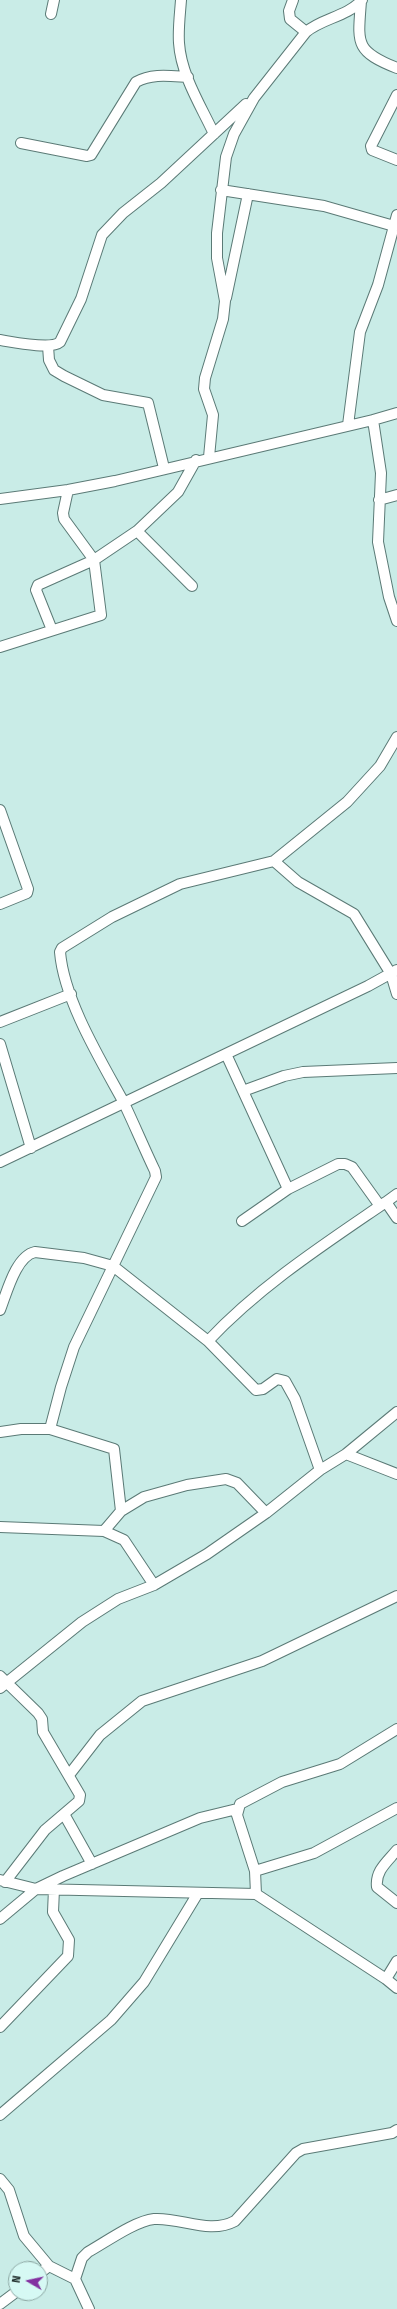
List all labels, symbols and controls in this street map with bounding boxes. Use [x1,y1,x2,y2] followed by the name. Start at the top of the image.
[8,2261,48,2301] north arrow
[10,2275,24,2284] text: N

